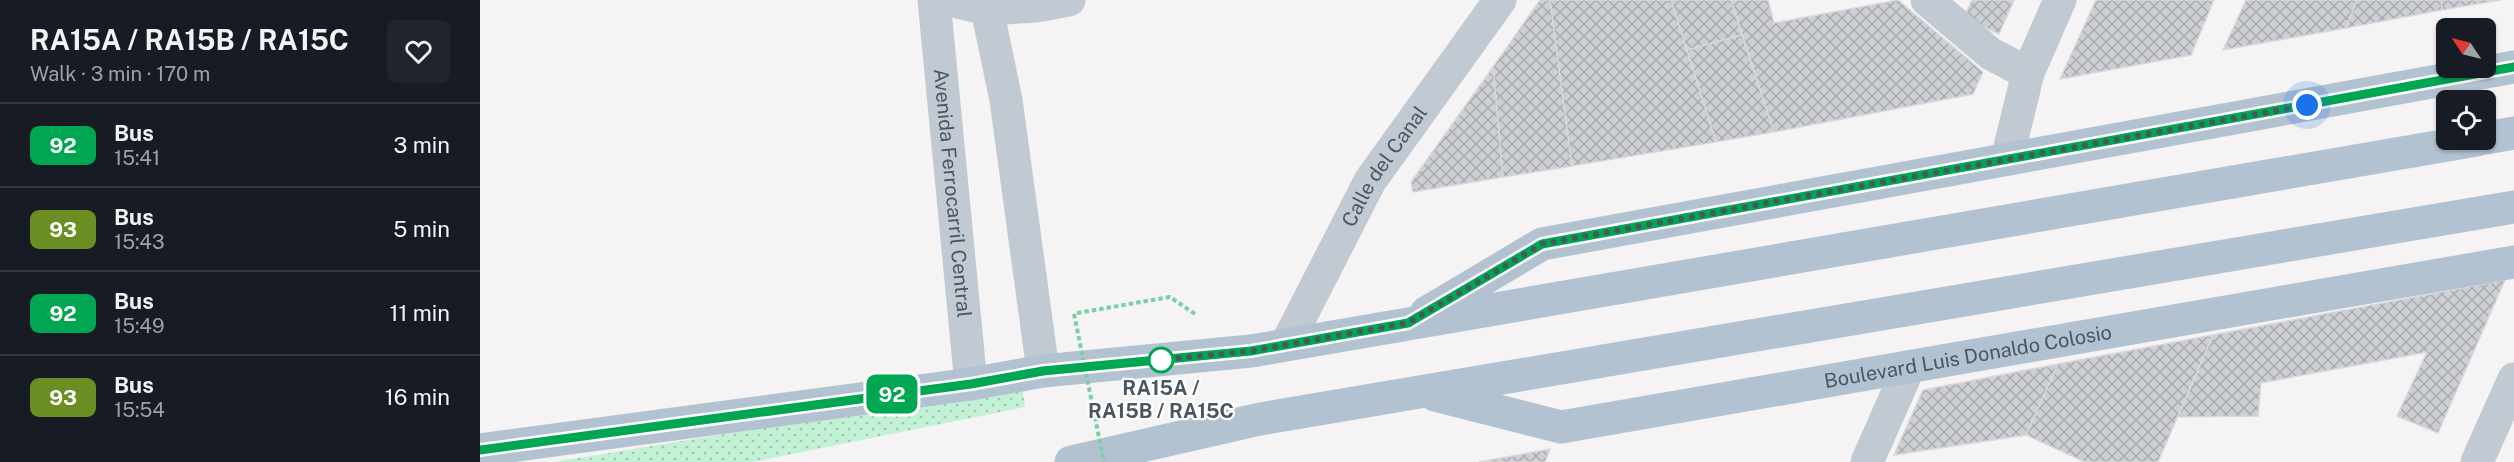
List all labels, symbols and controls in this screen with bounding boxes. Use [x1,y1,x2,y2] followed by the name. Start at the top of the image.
[2436,18,2496,78] north arrow
[2436,18,2496,150] map controls
[387,20,450,83] button: heart
[30,23,349,56] text: RA15A / RA15B / RA15C
[30,62,210,86] text: Walk · 3 min · 170 m
[929,67,977,319] street label: Avenida Ferrocarril Central
[2292,90,2322,120] your location
[2436,90,2496,150] button: locate
[1337,101,1432,231] street label: Calle del Canal
[114,120,154,146] text: Bus
[393,132,450,158] text: 3 min
[49,133,77,158] text: 92
[114,146,160,170] text: 15:41
[114,204,154,230] text: Bus
[393,216,450,242] text: 5 min
[49,217,77,242] text: 93
[114,230,165,254] text: 15:43
[114,288,154,314] text: Bus
[389,300,450,326] text: 11 min
[49,301,77,326] text: 92
[114,314,164,338] text: 15:49
[1822,320,2114,393] street label: Boulevard Luis Donaldo Colosio
[1148,347,1174,373] marker: RA15A / RA15B / RA15C
[114,372,154,398] text: Bus
[865,374,919,414] line badge: 92
[1088,376,1234,423] place label: RA15A / RA15B / RA15C
[878,382,906,407] text: 92
[385,384,450,410] text: 16 min
[49,385,77,410] text: 93
[114,398,165,422] text: 15:54

